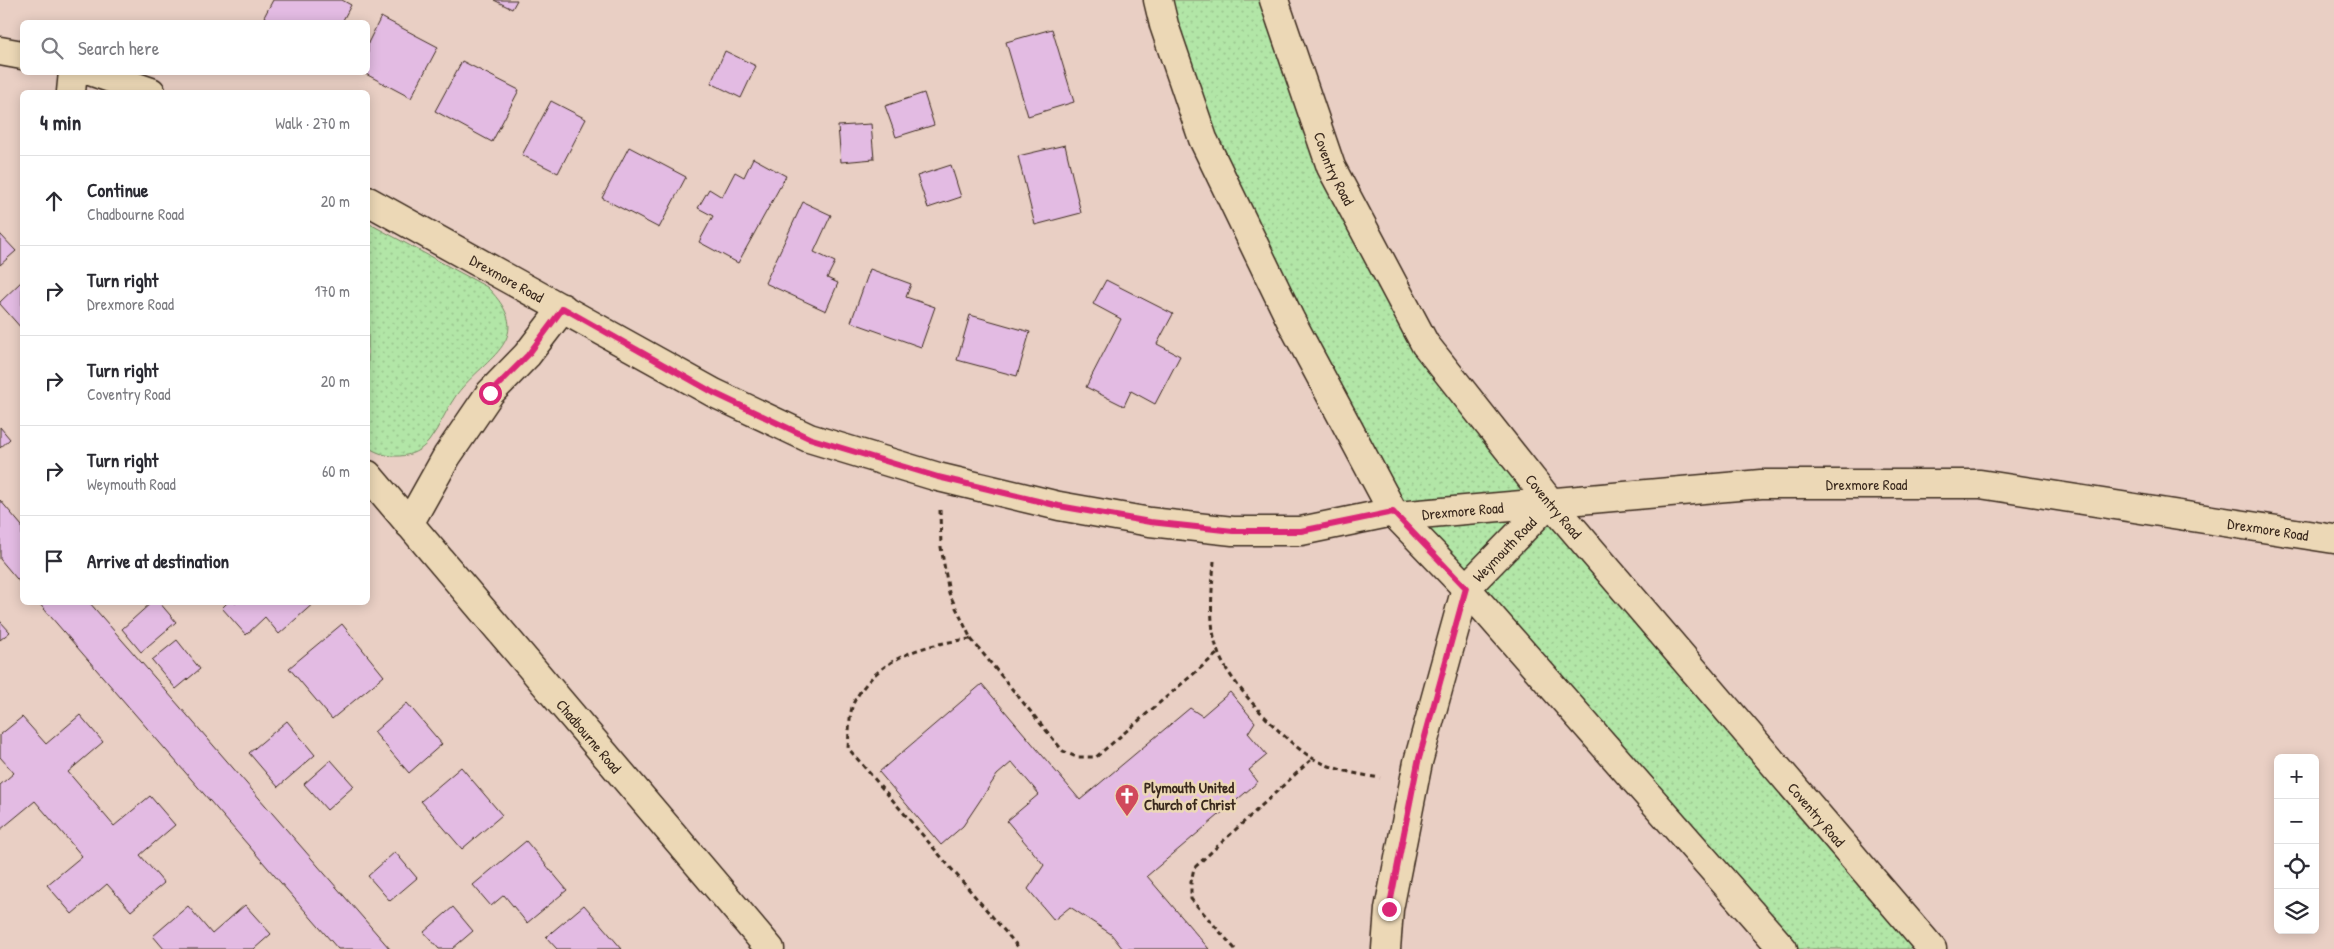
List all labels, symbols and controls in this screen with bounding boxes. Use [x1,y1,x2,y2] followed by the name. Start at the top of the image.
[20,20,370,75] search box
[38,34,66,62] icon: search
[78,35,159,61] text: Search here
[40,108,81,137] text: 4 min
[275,112,350,134] text: Walk · 270 m
[1309,129,1360,209] street label: Coventry Road
[87,177,148,203] text: Continue
[40,187,68,215] icon: ahead
[321,190,350,212] text: 20 m
[87,203,184,225] text: Chadbourne Road
[466,249,548,307] street label: Drexmore Road
[87,267,158,293] text: Turn right
[40,277,68,305] icon: right
[315,280,350,302] text: 170 m
[87,293,174,315] text: Drexmore Road
[87,357,158,383] text: Turn right
[40,367,68,395] icon: right
[321,370,350,392] text: 20 m
[479,382,502,405] route start
[87,383,171,405] text: Coventry Road
[87,447,158,473] text: Turn right
[40,457,68,485] icon: right
[322,460,350,482] text: 60 m
[1521,469,1587,543] street label: Coventry Road
[87,473,176,495] text: Weymouth Road
[1826,474,1908,495] street label: Drexmore Road
[1421,496,1505,524] street label: Drexmore Road
[1467,512,1541,586] street label: Weymouth Road
[2226,512,2310,545] street label: Drexmore Road
[40,547,68,575] icon: arrive
[87,548,229,574] text: Arrive at destination
[552,694,627,777] street label: Chadbourne Road
[2274,754,2319,934] map controls
[2274,754,2319,799] button: +
[1144,777,1236,815] place label: Plymouth United Church of Christ
[1783,778,1850,851] street label: Coventry Road
[1114,783,1140,817] church icon: Plymouth United Church of Christ
[2274,799,2319,844] button: −
[2274,844,2319,889] button: locate
[2274,889,2319,934] button: layers
[1378,898,1401,921] route end

